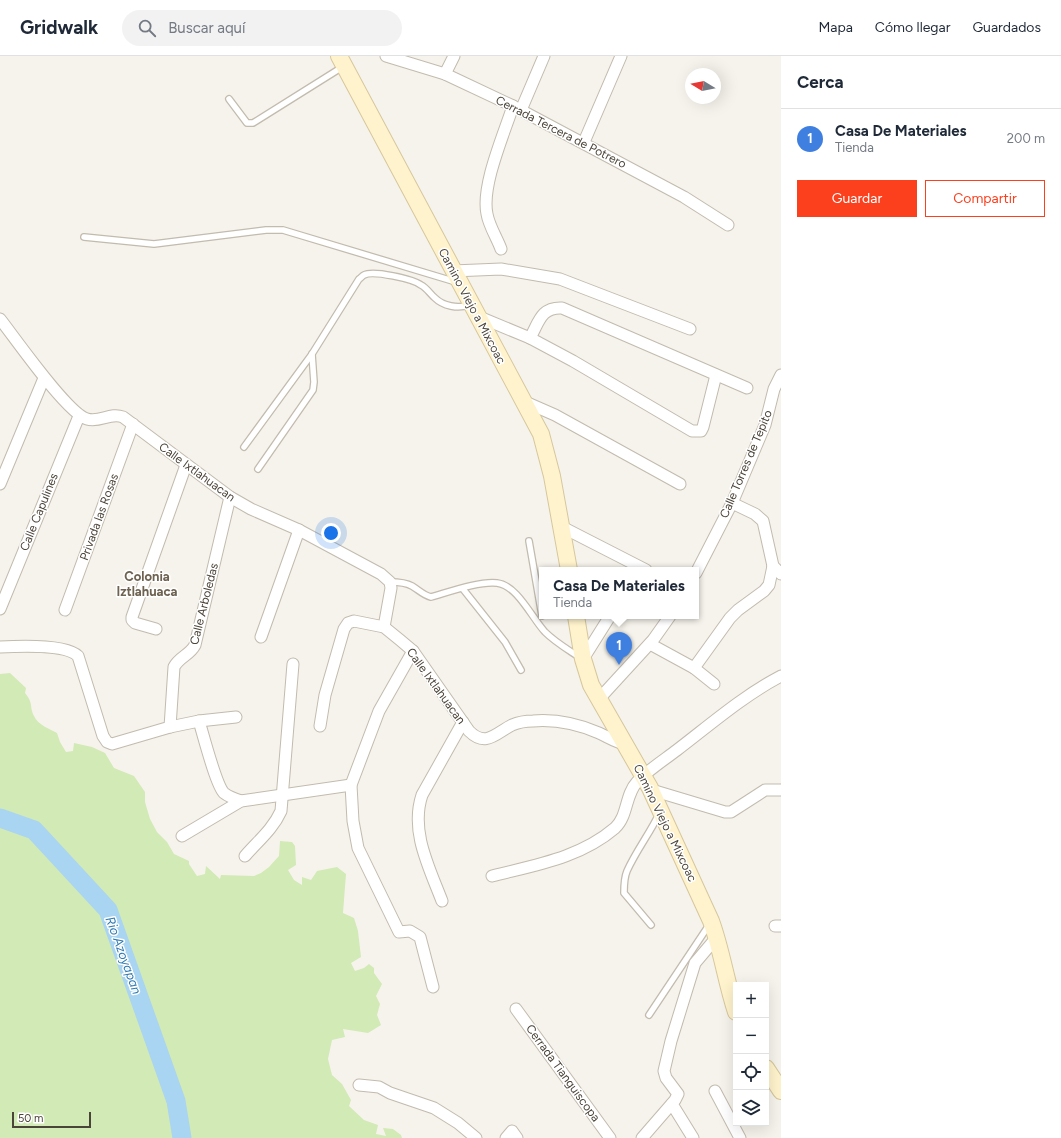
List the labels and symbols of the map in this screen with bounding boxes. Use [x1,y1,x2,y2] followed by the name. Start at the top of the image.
[685,68,721,104] north arrow
[493,93,629,171] street label: Cerrada Tercera de Potrero
[436,246,509,367] street label: Camino Viejo a Mixcoac
[717,408,775,520] street label: Calle Torres de Tepito
[156,440,238,504] street label: Calle Ixtlahuacan
[17,471,61,553] street label: Calle Capulines
[77,471,121,562] street label: Privada las Rosas
[321,523,341,543] your location
[187,561,221,646] street label: Calle Arboledas
[116,569,178,599] district label: Colonia Iztlahuaca
[606,632,632,665] pin: 1
[404,645,468,727] street label: Calle Ixtlahuacan
[630,762,700,884] street label: Camino Viejo a Mixcoac
[103,914,145,996] water label: Rio Azoyapan
[523,1022,603,1124] street label: Cerrada Tianguiscopa
[12,1110,91,1129] scale bar

